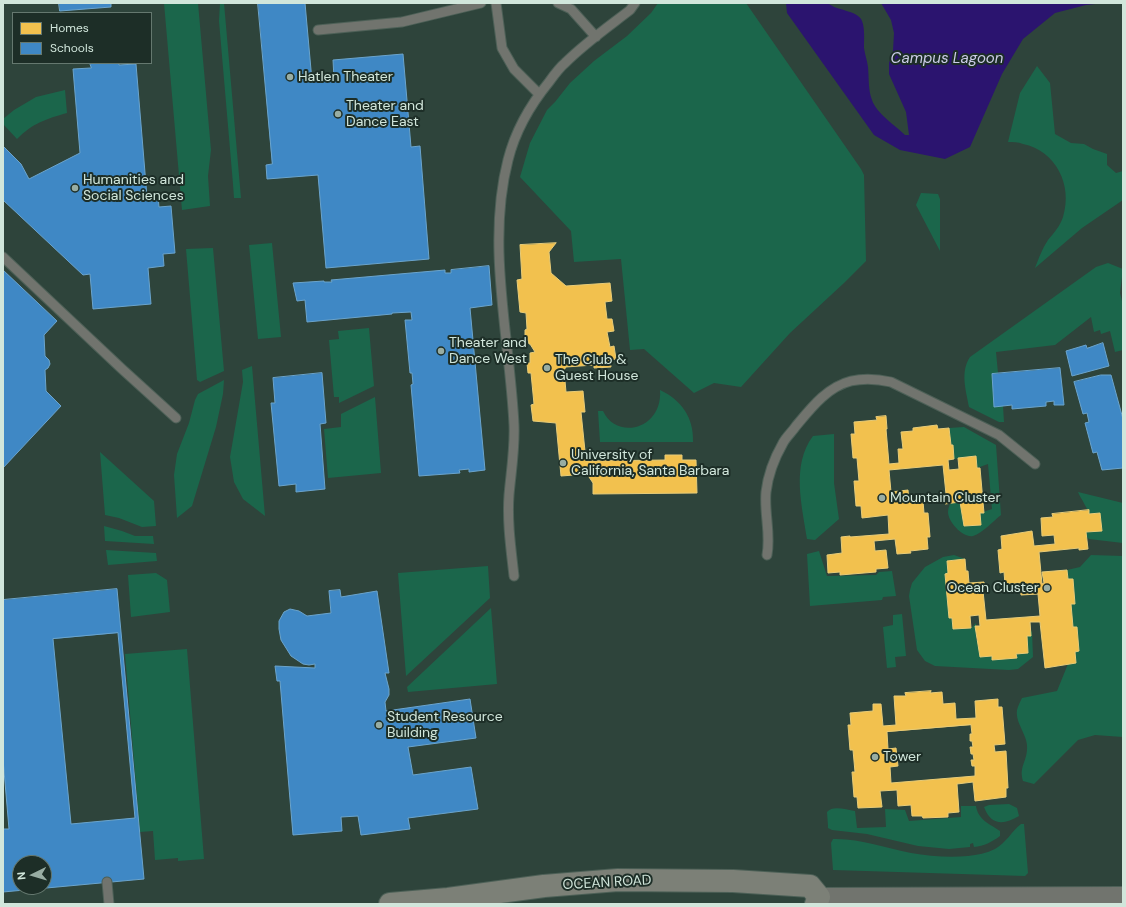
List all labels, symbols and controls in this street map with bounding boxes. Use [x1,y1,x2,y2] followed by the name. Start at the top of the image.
[12,12,152,64] legend
[50,20,89,36] text: Homes
[50,40,94,56] text: Schools
[891,50,1003,68] water label: Campus Lagoon
[298,69,393,85] place label: Hatlen Theater
[285,72,295,82] marker: Hatlen Theater
[346,98,424,130] place label: Theater and Dance East
[333,109,343,119] marker: Theater and Dance East
[83,172,184,204] place label: Humanities and Social Sciences
[70,183,80,193] marker: Humanities and Social Sciences
[449,335,527,368] place label: Theater and Dance West
[436,346,446,356] marker: Theater and Dance West
[555,352,638,384] place label: The Club & Guest House
[542,363,552,373] marker: The Club & Guest House
[571,447,729,480] place label: University of California, Santa Barbara
[558,458,568,468] marker: University of California, Santa Barbara
[890,490,1001,506] place label: Mountain Cluster
[877,493,887,503] marker: Mountain Cluster
[947,580,1039,596] place label: Ocean Cluster
[1042,583,1052,593] marker: Ocean Cluster
[387,709,503,742] place label: Student Resource Building
[374,720,384,730] marker: Student Resource Building
[883,749,921,765] place label: Tower
[870,752,880,762] marker: Tower
[12,855,52,895] north arrow
[14,871,28,881] text: N
[562,872,652,894] street label: OCEAN ROAD

